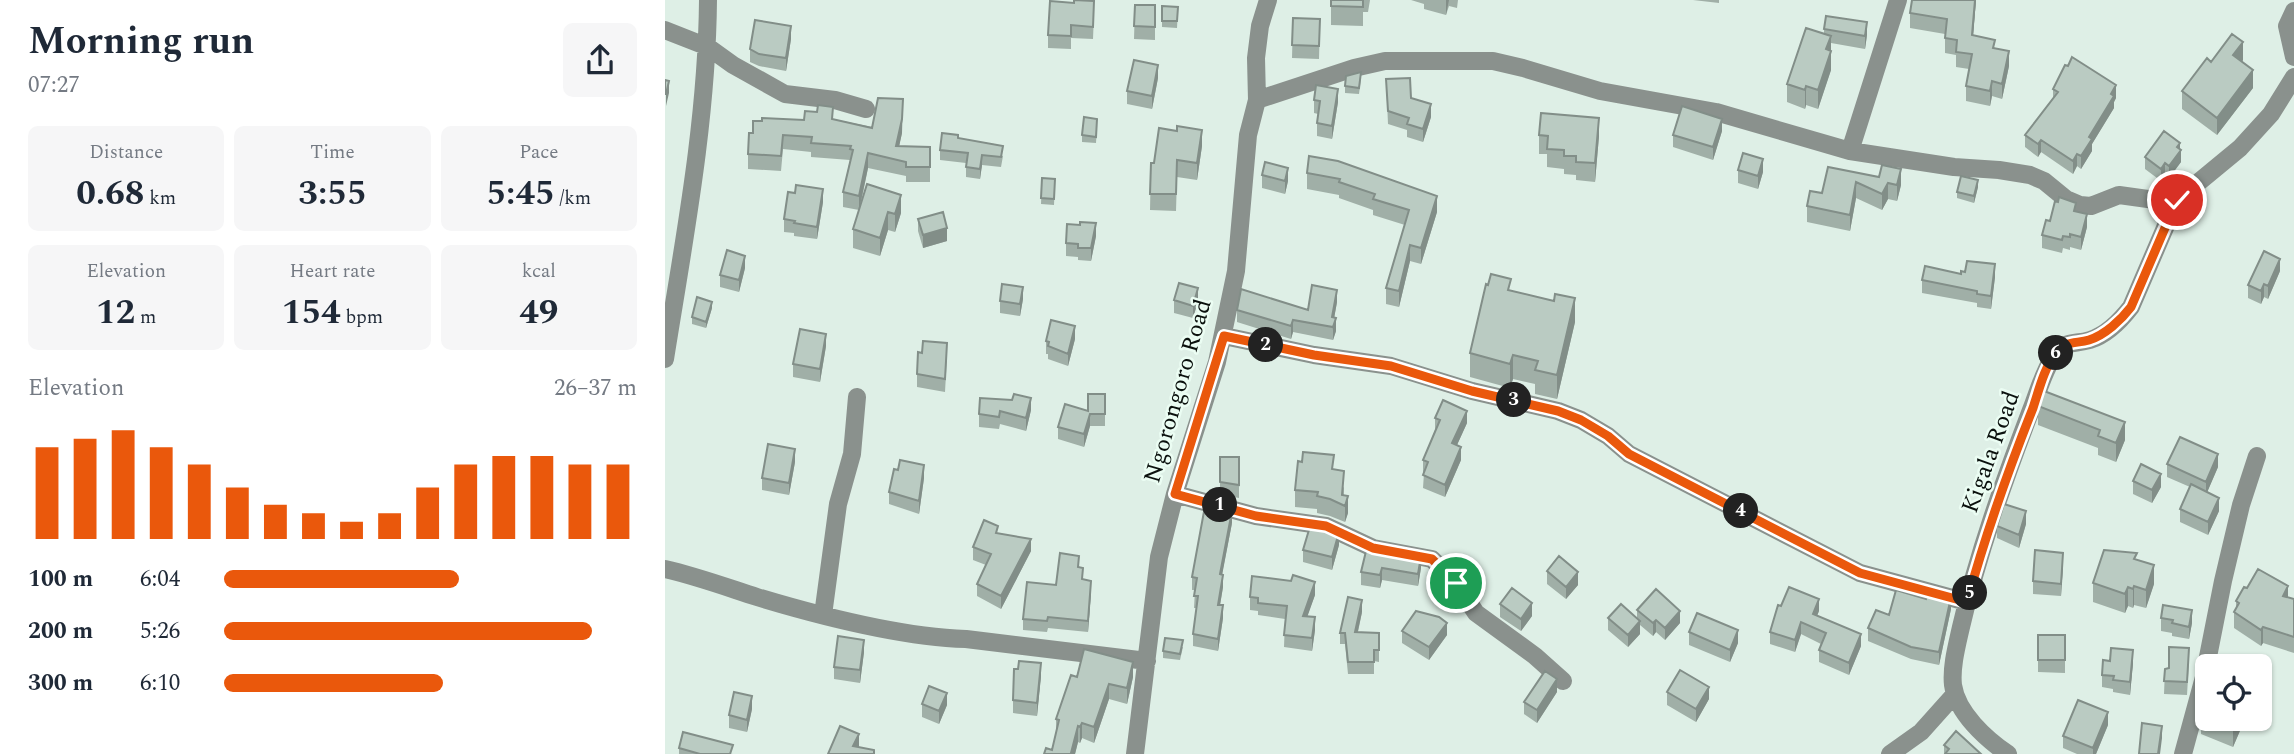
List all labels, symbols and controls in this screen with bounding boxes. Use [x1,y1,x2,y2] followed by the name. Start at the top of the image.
[28,13,254,71] text: Morning run
[563,23,637,97] button: share
[28,68,80,103] text: 07:27
[89,138,163,167] text: Distance
[310,138,355,167] text: Time
[519,138,558,167] text: Pace
[76,167,144,220] text: 0.68
[298,167,367,220] text: 3:55
[486,167,555,220] text: 5:45
[2147,170,2207,230] pin
[2158,181,2196,219] icon: check
[144,184,176,213] text: km
[555,184,591,213] text: /km
[86,257,166,286] text: Elevation
[290,257,375,286] text: Heart rate
[522,257,556,286] text: kcal
[96,286,135,339] text: 12
[282,286,341,339] text: 154
[519,286,558,339] text: 49
[1135,295,1221,487] street label: Ngorongoro Road
[135,303,156,332] text: m
[341,303,383,332] text: bpm
[1249,328,1283,362] pin: 2
[1260,330,1271,359] text: 2
[2039,336,2073,370] pin: 6
[2050,338,2061,367] text: 6
[28,371,124,406] text: Elevation
[554,371,637,406] text: 26–37 m
[1497,382,1531,418] pin: 3
[1508,385,1519,414] text: 3
[1952,386,2030,518] street label: Kigala Road
[1203,488,1237,522] pin: 1
[1214,490,1225,519] text: 1
[1723,494,1759,528] pin: 4
[1735,496,1746,525] text: 4
[1426,553,1486,613] pin
[28,562,93,597] text: 100 m
[140,562,180,597] text: 6:04
[1437,564,1475,602] icon: arrive
[1953,576,1987,610] pin: 5
[1964,578,1975,607] text: 5
[28,614,93,649] text: 200 m
[140,614,180,649] text: 5:26
[2195,654,2272,731] map controls
[2195,654,2272,731] button: locate
[28,666,93,701] text: 300 m
[140,666,180,701] text: 6:10

